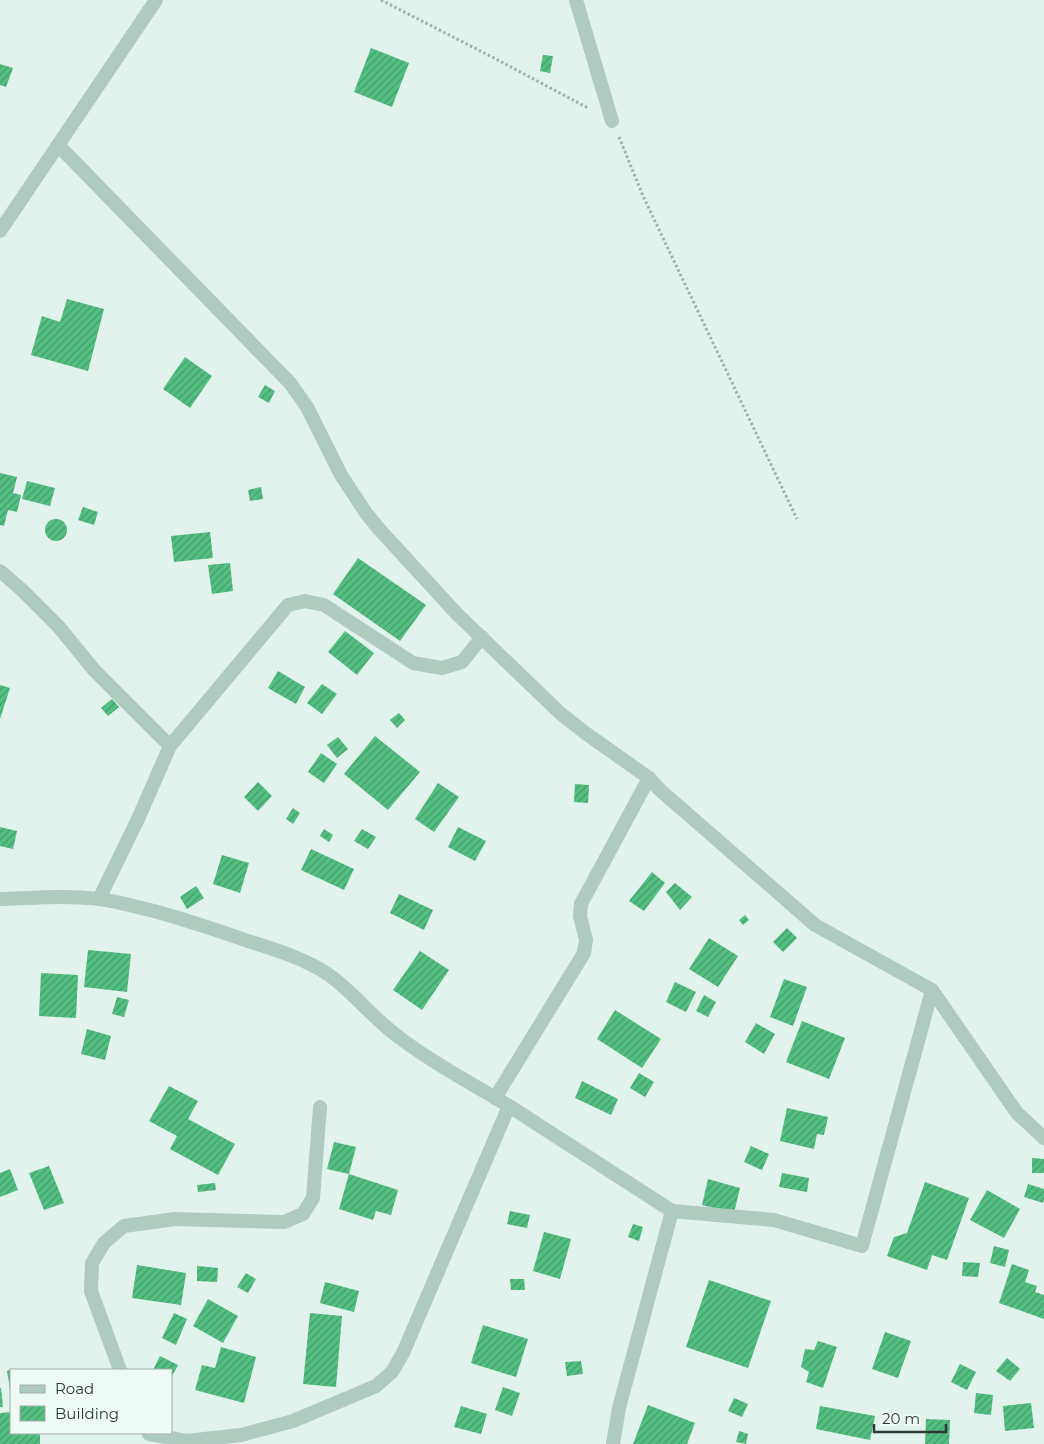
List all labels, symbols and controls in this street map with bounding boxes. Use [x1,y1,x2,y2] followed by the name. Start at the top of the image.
[10,1369,172,1434] legend
[55,1379,94,1398] text: Road
[874,1402,946,1434] scale bar
[55,1404,119,1423] text: Building
[882,1409,920,1428] text: 20 m

